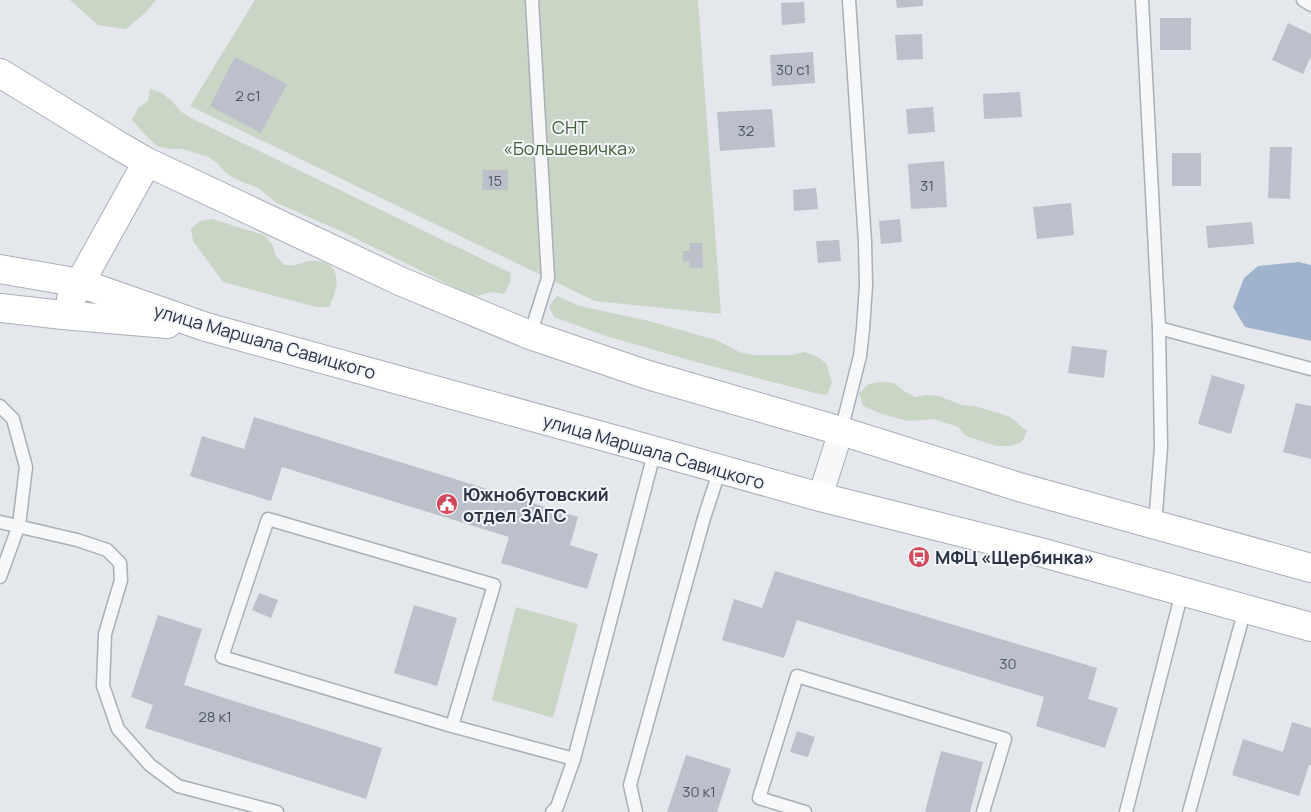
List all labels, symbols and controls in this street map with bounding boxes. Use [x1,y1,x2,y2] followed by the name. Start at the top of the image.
[776,59,810,80] house number: 30 с1
[235,85,261,106] house number: 2 с1
[503,115,637,160] park label: СНТ «Большевичка»
[738,120,754,141] house number: 32
[488,170,502,191] house number: 15
[920,175,934,196] house number: 31
[151,298,379,384] street label: улица Маршала Савицкого
[540,408,768,494] street label: улица Маршала Савицкого
[463,482,609,527] place label: Южнобутовский отдел ЗАГС
[435,492,459,516] public building icon: Южнобутовский отдел ЗАГС
[907,545,931,569] bus stop icon: МФЦ «Щербинка»
[935,545,1094,569] place label: МФЦ «Щербинка»
[999,653,1017,674] house number: 30
[198,706,232,727] house number: 28 к1
[682,781,716,802] house number: 30 к1

